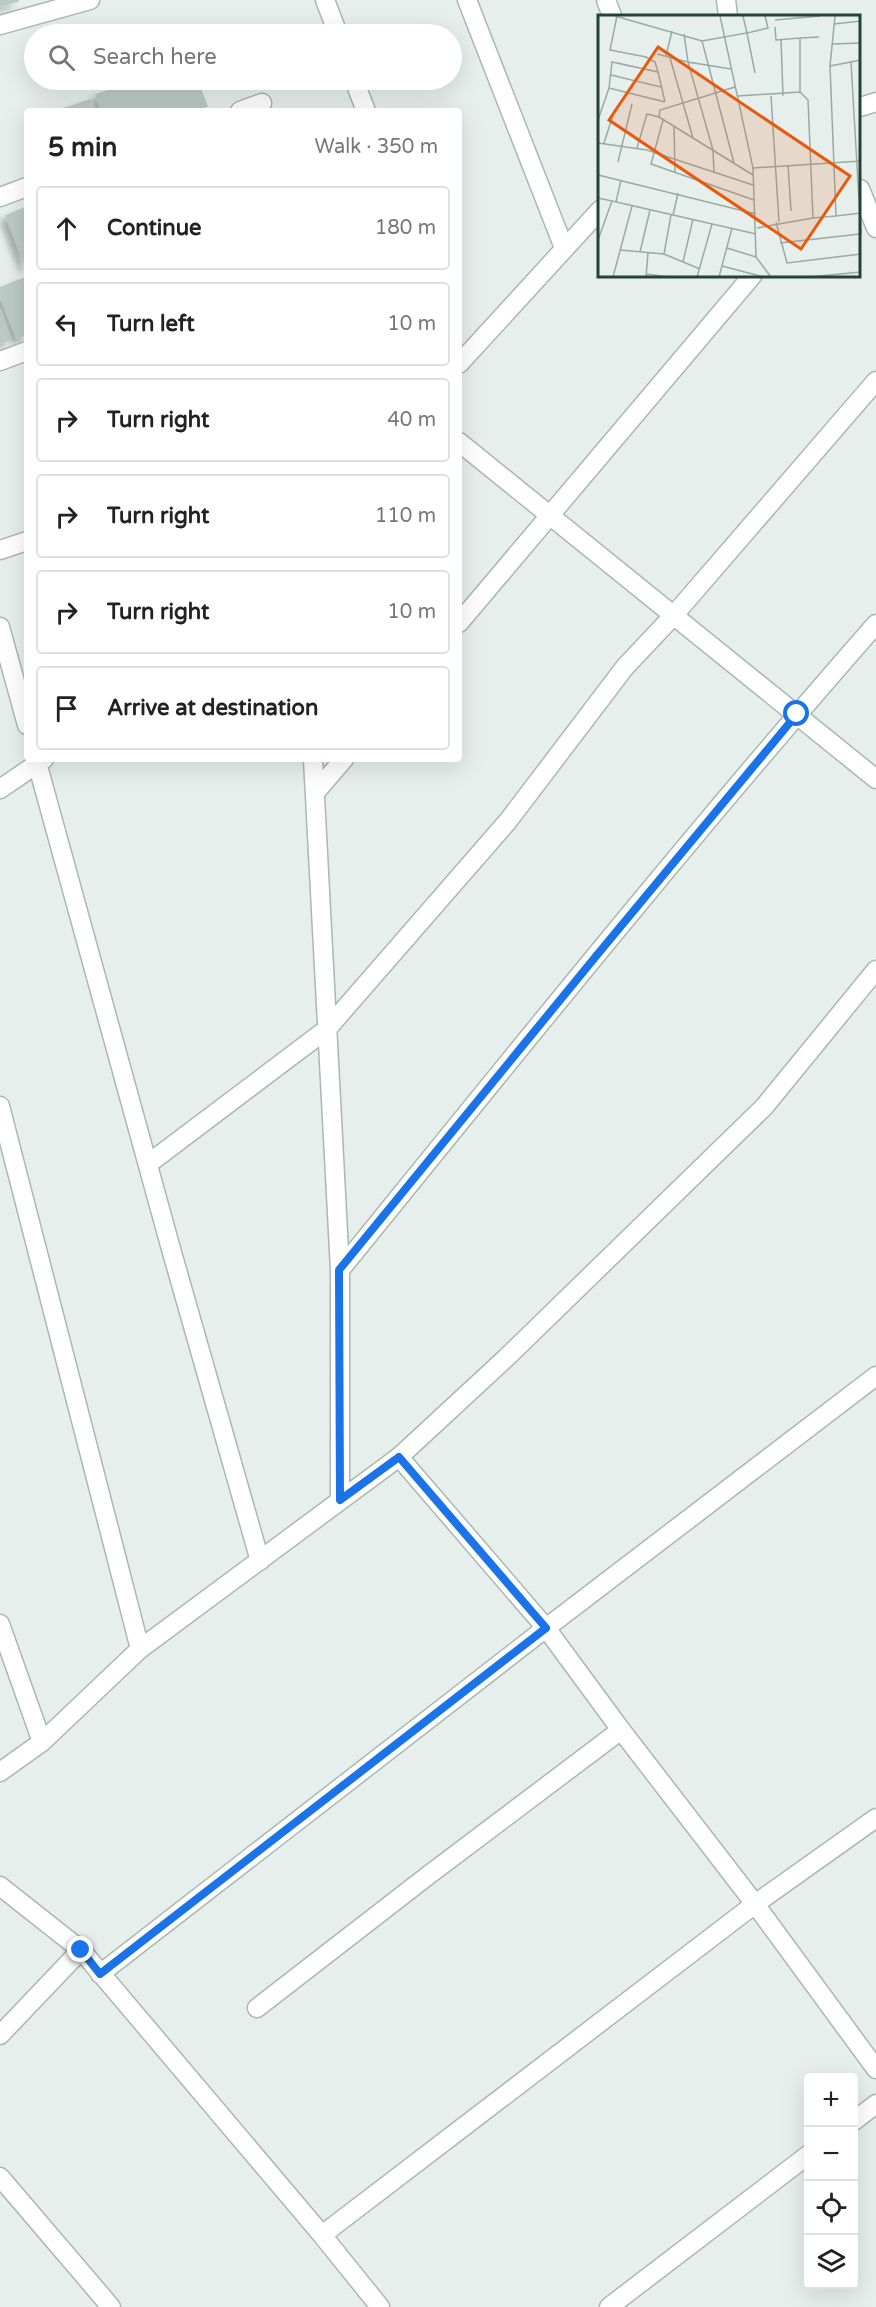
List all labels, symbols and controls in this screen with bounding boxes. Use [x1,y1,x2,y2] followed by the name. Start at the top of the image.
[598,15,861,278] inset map
[24,24,462,90] search box
[45,41,78,74] icon: search
[93,44,217,70] text: Search here
[48,132,117,163] text: 5 min
[315,135,438,159] text: Walk · 350 m
[50,212,83,245] icon: ahead
[107,215,202,241] text: Continue
[375,216,436,240] text: 180 m
[50,308,83,341] icon: left
[107,311,195,337] text: Turn left
[387,312,436,336] text: 10 m
[50,404,83,437] icon: right
[107,407,209,433] text: Turn right
[387,408,436,432] text: 40 m
[50,500,83,533] icon: right
[107,503,209,529] text: Turn right
[375,504,436,528] text: 110 m
[50,596,83,629] icon: right
[107,599,209,625] text: Turn right
[387,600,436,624] text: 10 m
[50,692,83,725] icon: arrive
[107,695,318,721] text: Arrive at destination
[783,700,809,726] route start
[67,1936,93,1962] route end
[804,2073,858,2289] map controls
[804,2073,858,2127] button: +
[804,2127,858,2181] button: −
[804,2181,858,2235] button: locate
[804,2235,858,2289] button: layers

